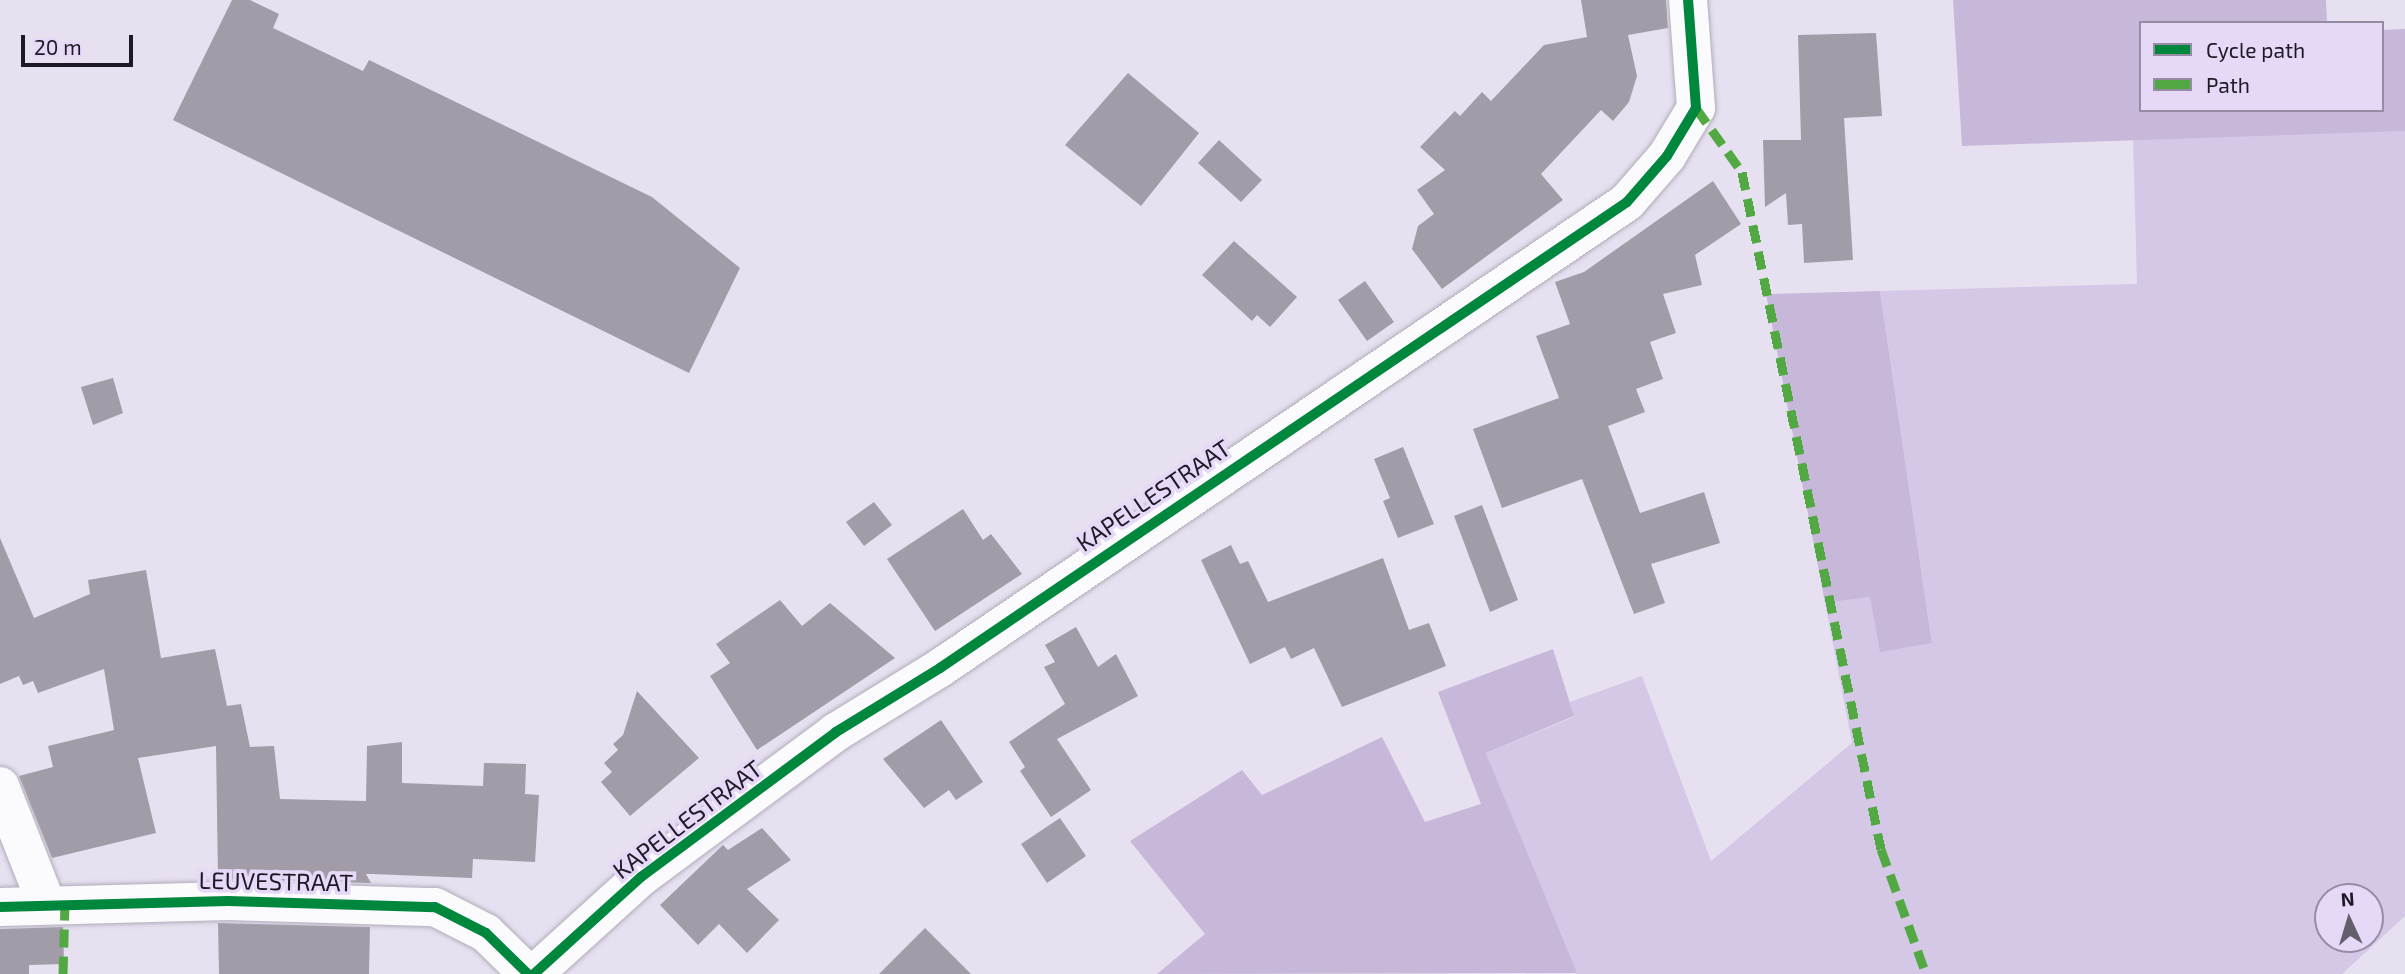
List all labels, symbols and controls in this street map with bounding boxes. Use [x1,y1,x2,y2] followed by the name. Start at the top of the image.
[24,21,136,65] scale bar
[2139,21,2384,112] legend
[34,34,82,59] text: 20 m
[2206,37,2305,62] text: Cycle path
[2206,72,2250,97] text: Path
[1071,433,1235,557] street label: KAPELLESTRAAT
[607,754,767,884] street label: KAPELLESTRAAT
[199,865,353,897] street label: LEUVESTRAAT
[2314,883,2384,953] north arrow
[2340,887,2355,910] text: N

